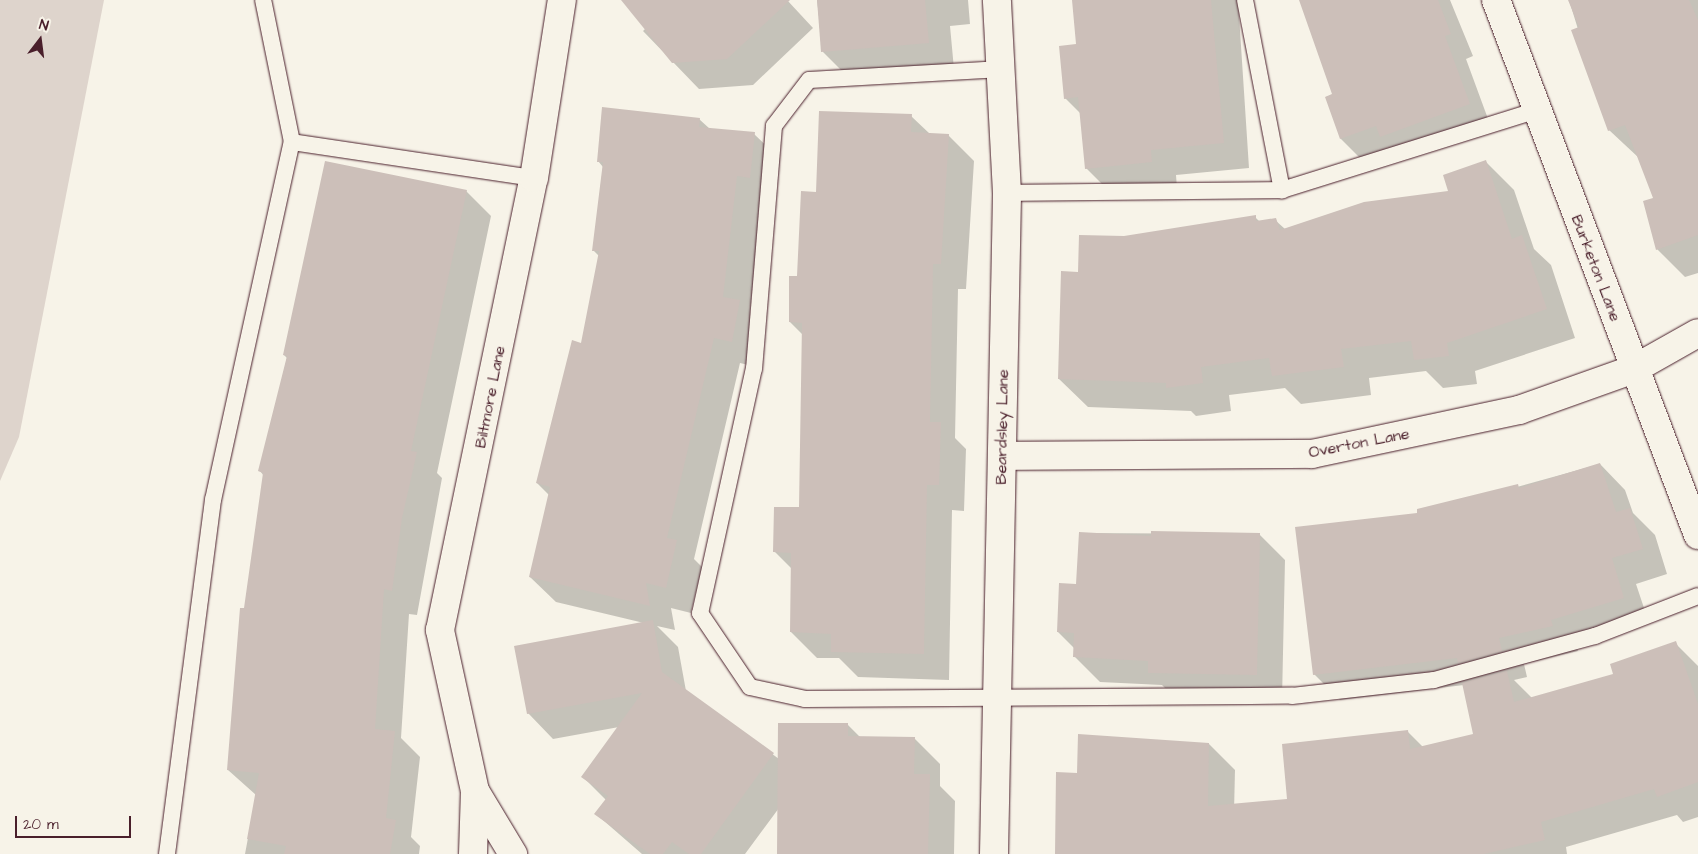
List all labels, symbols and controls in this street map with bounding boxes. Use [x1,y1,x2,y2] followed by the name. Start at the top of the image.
[15,15,65,65] north arrow
[37,15,51,36] text: N
[1567,212,1625,324] street label: Burketon Lane
[471,344,509,450] street label: Biltmore Lane
[991,369,1013,485] street label: Beardsley Lane
[1307,424,1411,462] street label: Overton Lane
[18,806,134,838] scale bar
[23,814,59,835] text: 20 m

